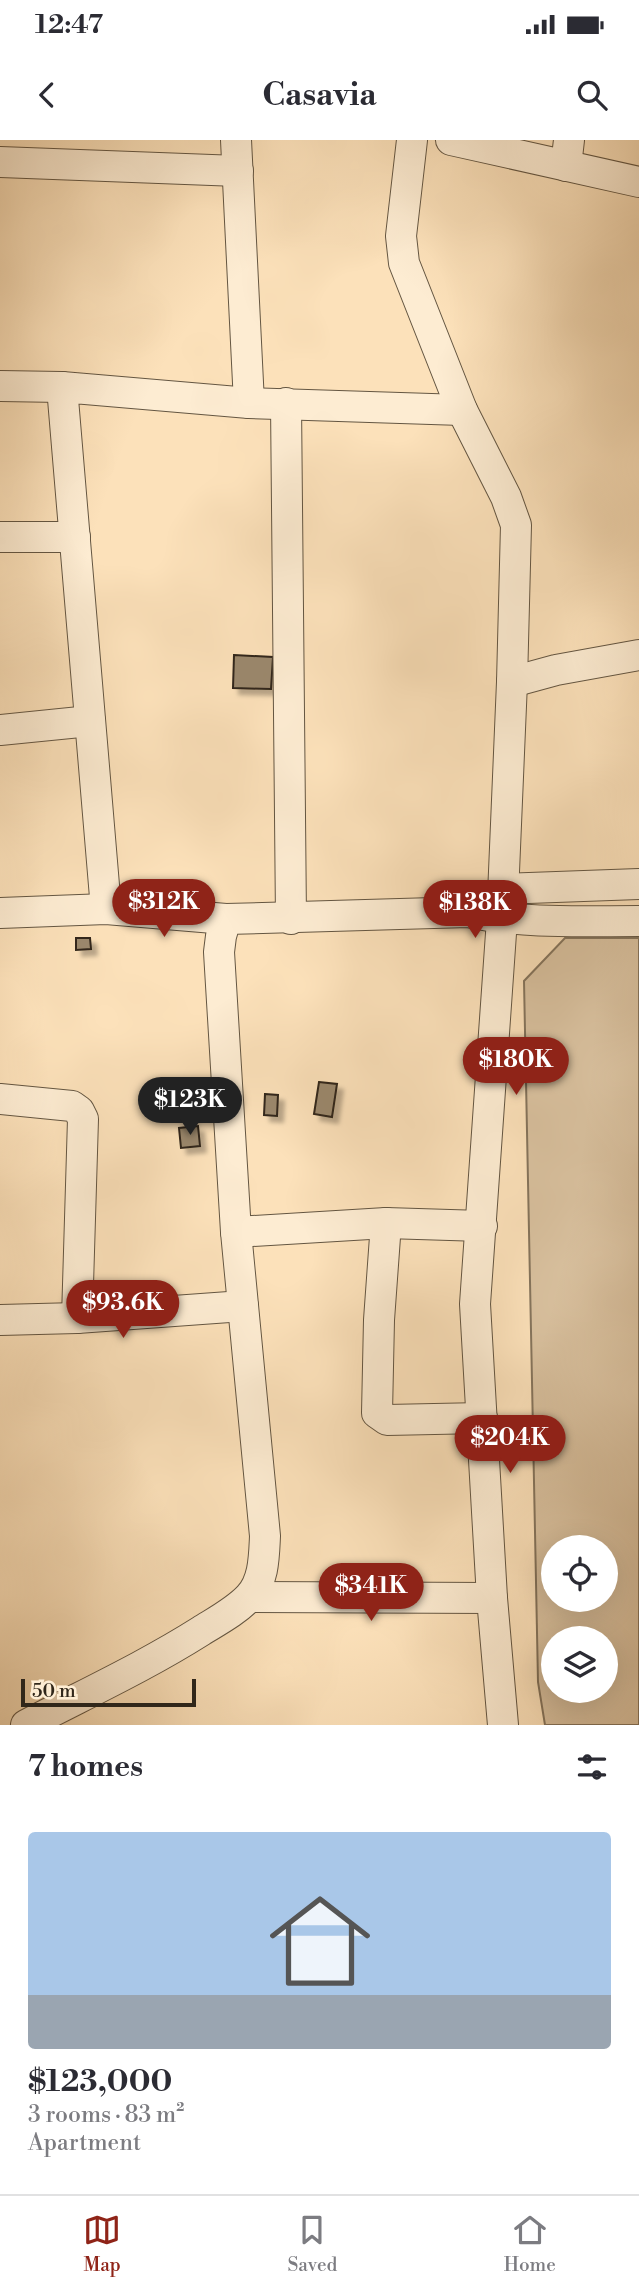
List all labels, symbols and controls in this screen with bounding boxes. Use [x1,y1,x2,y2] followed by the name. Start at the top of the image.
[35,9,103,41] text: 12:47
[262,75,377,115] text: Casavia
[28,76,66,114] icon: back
[573,76,611,114] icon: search
[115,880,213,939] pin: $312K
[426,880,524,940] pin: $138K
[128,888,200,916] text: $312K
[439,889,511,917] text: $138K
[467,1038,565,1097] pin: $180K
[479,1046,553,1074] text: $180K
[141,1077,239,1137] pin: $123K
[154,1086,226,1114] text: $123K
[66,1280,180,1340] pin: $93.6K
[82,1289,164,1317] text: $93.6K
[461,1416,559,1475] pin: $204K
[471,1424,549,1452] text: $204K
[541,1535,618,1703] map controls
[541,1535,618,1612] button: locate
[322,1564,420,1623] pin: $341K
[335,1572,407,1600] text: $341K
[541,1626,618,1703] button: layers
[21,1676,196,1708] scale bar
[32,1679,76,1703] text: 50 m
[28,1748,143,1786] text: 7 homes
[573,1748,611,1786] icon: filters
[257,1878,383,2004] icon: home
[28,2063,172,2101] text: $123,000
[28,2101,184,2129] text: 3 rooms · 83 m²
[28,2129,141,2157] text: Apartment
[83,2211,121,2277] tab: Map
[287,2211,337,2277] tab: Saved
[504,2211,556,2277] tab: Home

